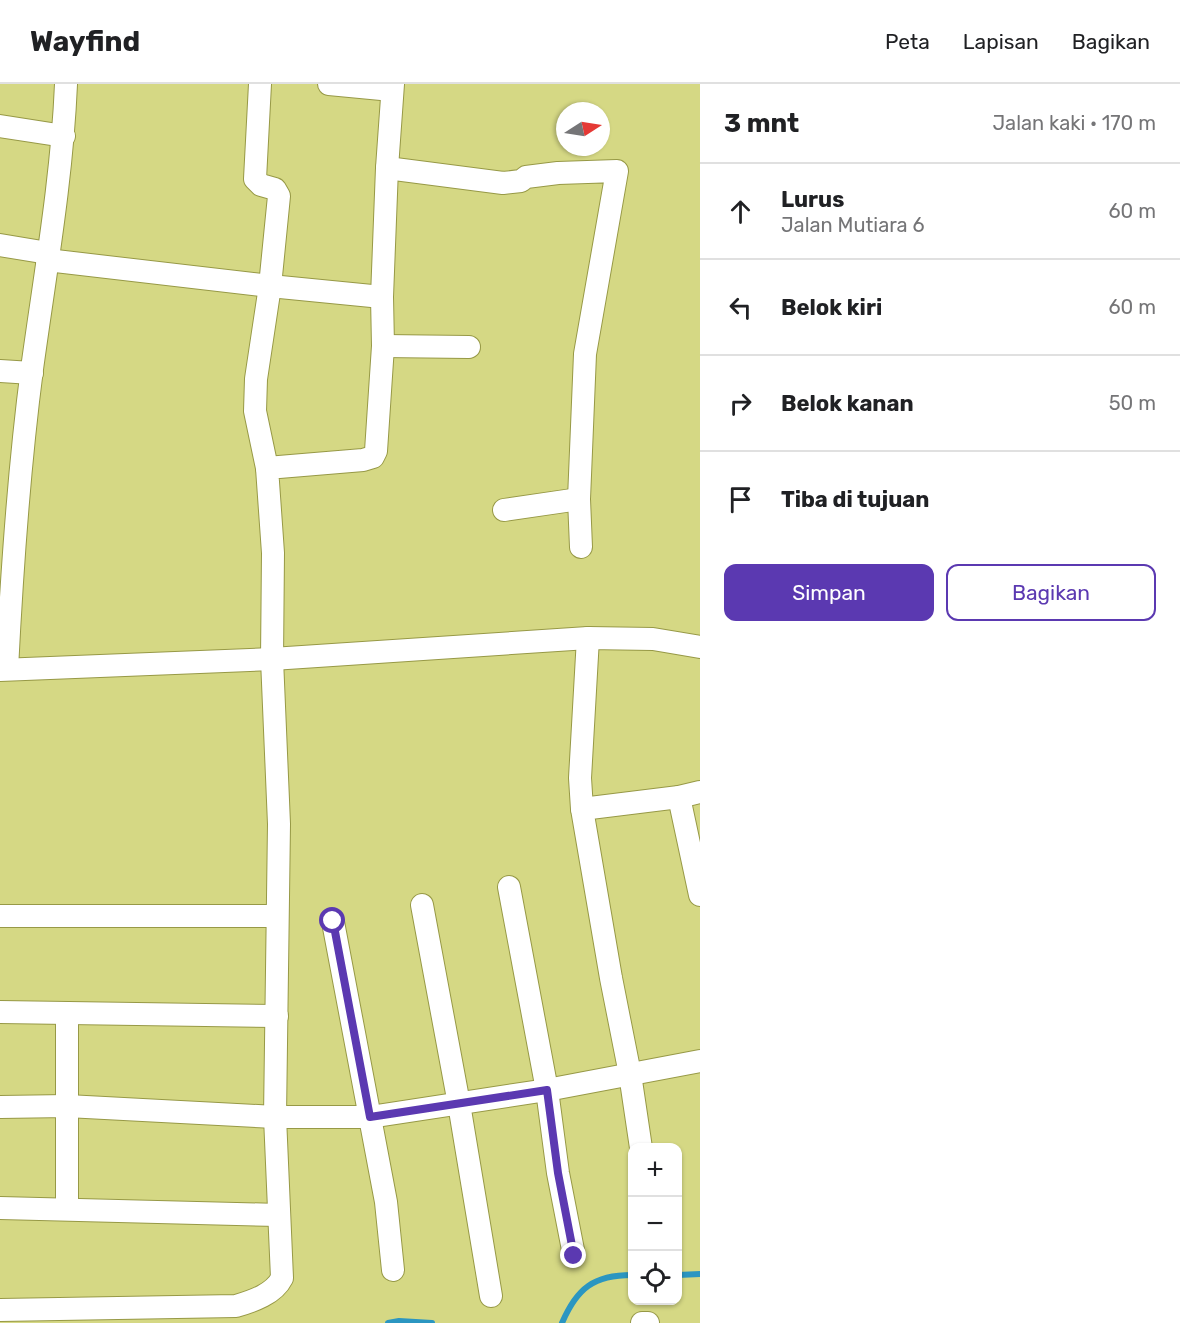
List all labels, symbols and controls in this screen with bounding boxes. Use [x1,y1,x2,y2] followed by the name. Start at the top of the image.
[30,25,140,58] text: Wayfind
[885,29,930,54] text: Peta
[963,29,1039,54] text: Lapisan
[1072,29,1150,54] text: Bagikan
[556,102,610,156] north arrow
[724,108,799,139] text: 3 mnt
[993,111,1156,135] text: Jalan kaki · 170 m
[781,186,844,213] text: Lurus
[724,195,757,228] icon: ahead
[1109,199,1156,223] text: 60 m
[781,213,925,237] text: Jalan Mutiara 6
[724,291,757,324] icon: left
[781,294,882,321] text: Belok kiri
[1109,295,1156,319] text: 60 m
[724,387,757,420] icon: right
[781,390,914,417] text: Belok kanan
[1109,391,1156,415] text: 50 m
[724,483,757,516] icon: arrive
[781,486,929,513] text: Tiba di tujuan
[724,564,934,621] button: Simpan
[946,564,1156,621] button: Bagikan
[319,907,345,933] route start
[628,1143,682,1305] map controls
[628,1143,682,1197] button: +
[628,1197,682,1251] button: −
[560,1242,586,1268] route end
[628,1251,682,1305] button: locate

